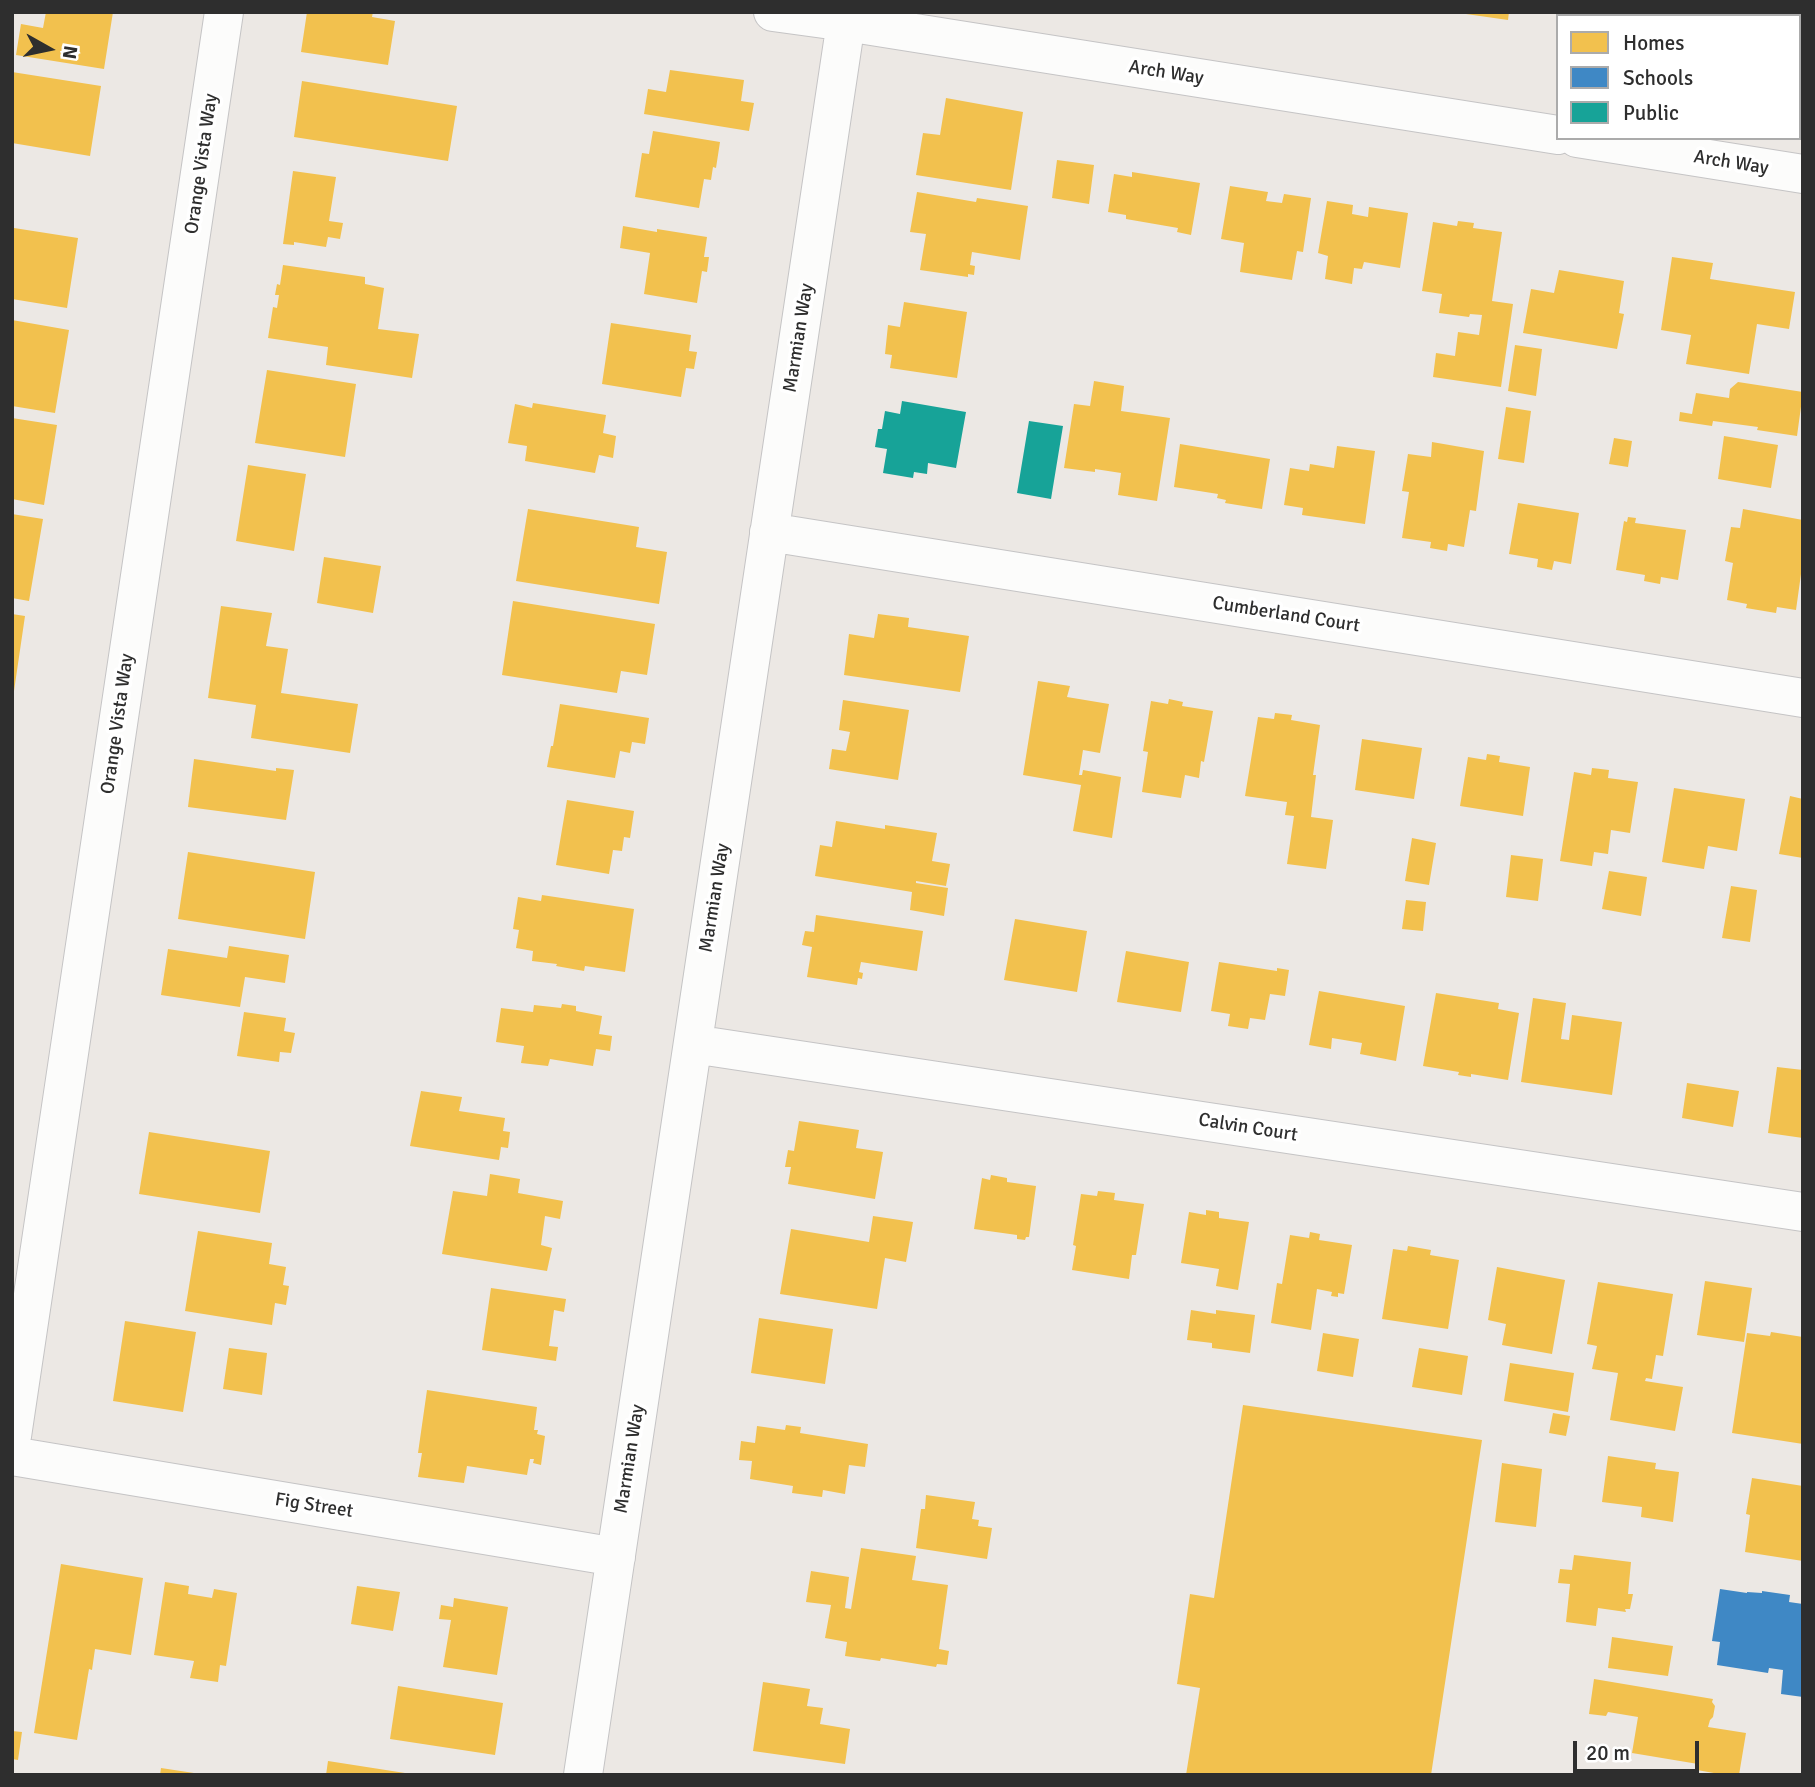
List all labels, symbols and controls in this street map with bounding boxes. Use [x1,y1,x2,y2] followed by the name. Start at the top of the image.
[14,14,84,84] north arrow
[1556,14,1801,140] legend
[1623,30,1685,56] text: Homes
[57,44,83,61] text: N
[1127,56,1205,90] street label: Arch Way
[1623,65,1693,91] text: Schools
[181,92,223,236] street label: Orange Vista Way
[1623,100,1679,126] text: Public
[1692,146,1770,180] street label: Arch Way
[779,282,819,394] street label: Marmian Way
[1211,592,1361,638] street label: Cumberland Court
[97,652,139,796] street label: Orange Vista Way
[695,842,735,954] street label: Marmian Way
[1197,1109,1299,1147] street label: Calvin Court
[610,1403,650,1515] street label: Marmian Way
[273,1489,355,1523] street label: Fig Street
[1577,1728,1703,1772] scale bar
[1586,1740,1630,1766] text: 20 m

